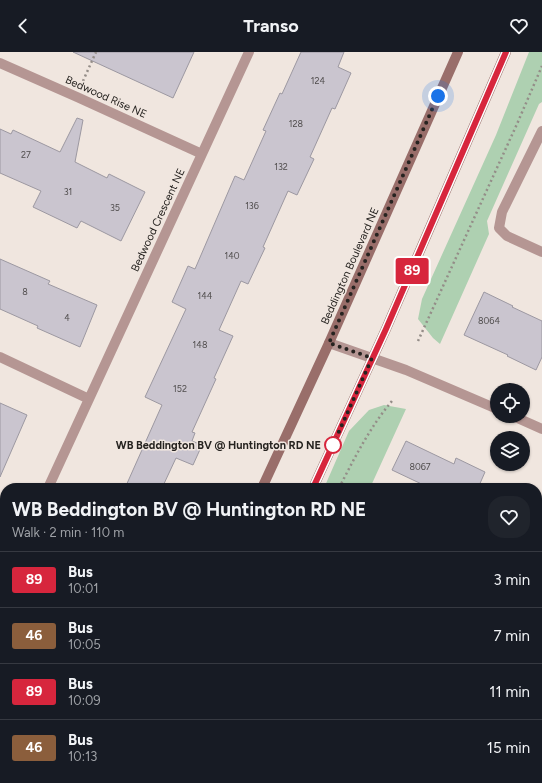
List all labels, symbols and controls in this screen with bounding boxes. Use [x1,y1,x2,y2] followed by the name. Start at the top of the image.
[12,15,34,37] icon: back
[243,15,299,37] text: Transo
[508,15,530,37] icon: heart
[63,73,149,121] street label: Bedwood Rise NE
[311,75,326,86] house number: 124
[428,86,448,106] your location
[289,118,304,129] house number: 128
[21,149,31,160] house number: 27
[274,161,288,172] house number: 132
[128,166,188,274] street label: Bedwood Crescent NE
[64,186,72,197] house number: 31
[245,200,259,211] house number: 136
[110,202,120,213] house number: 35
[318,205,382,327] street label: Beddington Boulevard NE
[224,250,240,261] house number: 140
[394,258,430,284] line badge: 89
[404,262,420,279] text: 89
[22,286,28,297] house number: 8
[198,290,213,301] house number: 144
[64,312,70,323] house number: 4
[478,315,500,326] house number: 8064
[193,339,208,350] house number: 148
[173,383,187,394] house number: 152
[490,383,530,471] map controls
[490,383,530,423] button: locate
[490,431,530,471] button: layers
[324,436,342,454] marker: WB Beddington BV @ Huntington RD NE
[116,439,321,452] place label: WB Beddington BV @ Huntington RD NE
[409,461,431,472] house number: 8067
[488,496,530,538] button: heart
[12,498,366,521] text: WB Beddington BV @ Huntington RD NE
[12,525,124,540] text: Walk · 2 min · 110 m
[68,563,93,581] text: Bus
[26,571,42,588] text: 89
[494,571,530,589] text: 3 min
[68,581,99,596] text: 10:01
[68,619,93,637] text: Bus
[26,627,42,644] text: 46
[494,627,530,645] text: 7 min
[68,637,101,652] text: 10:05
[68,675,93,693] text: Bus
[26,683,42,700] text: 89
[489,683,530,701] text: 11 min
[68,693,101,708] text: 10:09
[68,731,93,749] text: Bus
[26,739,42,756] text: 46
[487,739,530,757] text: 15 min
[68,749,97,764] text: 10:13

